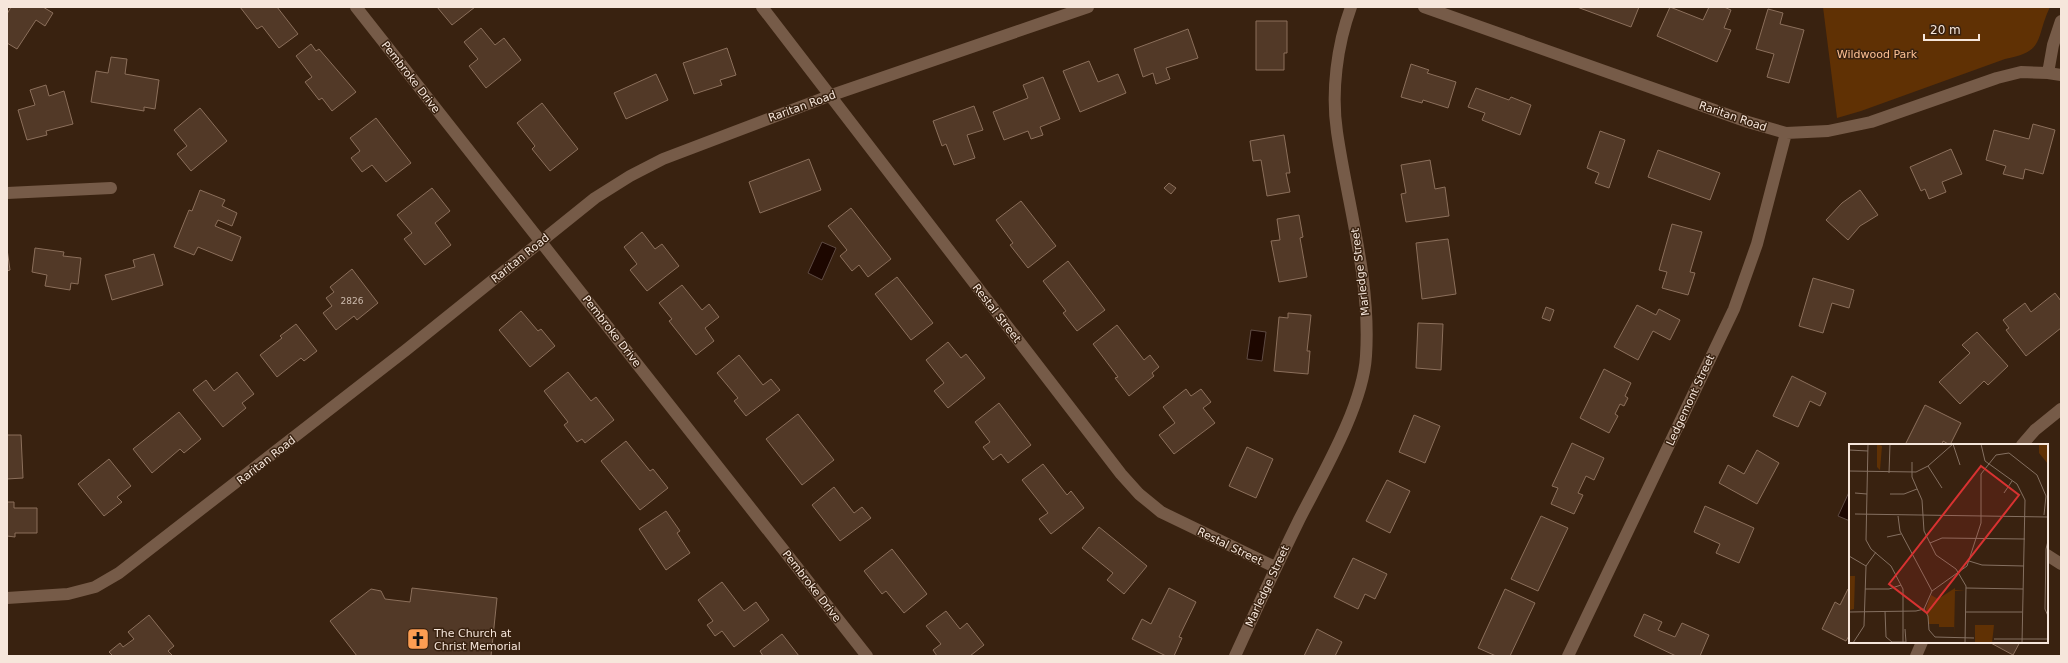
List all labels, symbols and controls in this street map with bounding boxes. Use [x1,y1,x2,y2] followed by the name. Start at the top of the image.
[1924,16,1979,42] scale bar
[1930,23,1961,37] text: 20 m
[379,39,443,116] street label: Pembroke Drive
[1837,48,1918,61] park label: Wildwood Park
[767,88,838,125] street label: Raritan Road
[1697,99,1768,134] street label: Raritan Road
[1349,227,1372,317] street label: Marledge Street
[489,231,552,286] street label: Raritan Road
[970,281,1024,346] street label: Restal Street
[580,293,644,370] street label: Pembroke Drive
[341,296,364,306] house number: 2826
[1664,352,1718,448] street label: Ledgemont Street
[234,433,298,487] street label: Raritan Road
[1849,444,2048,643] inset map
[1195,525,1265,568] street label: Restal Street
[1243,543,1292,629] street label: Marledge Street
[780,548,844,625] street label: Pembroke Drive
[405,626,431,652] church icon: The Church at Christ Memorial
[433,627,521,653] place label: The Church at Christ Memorial

